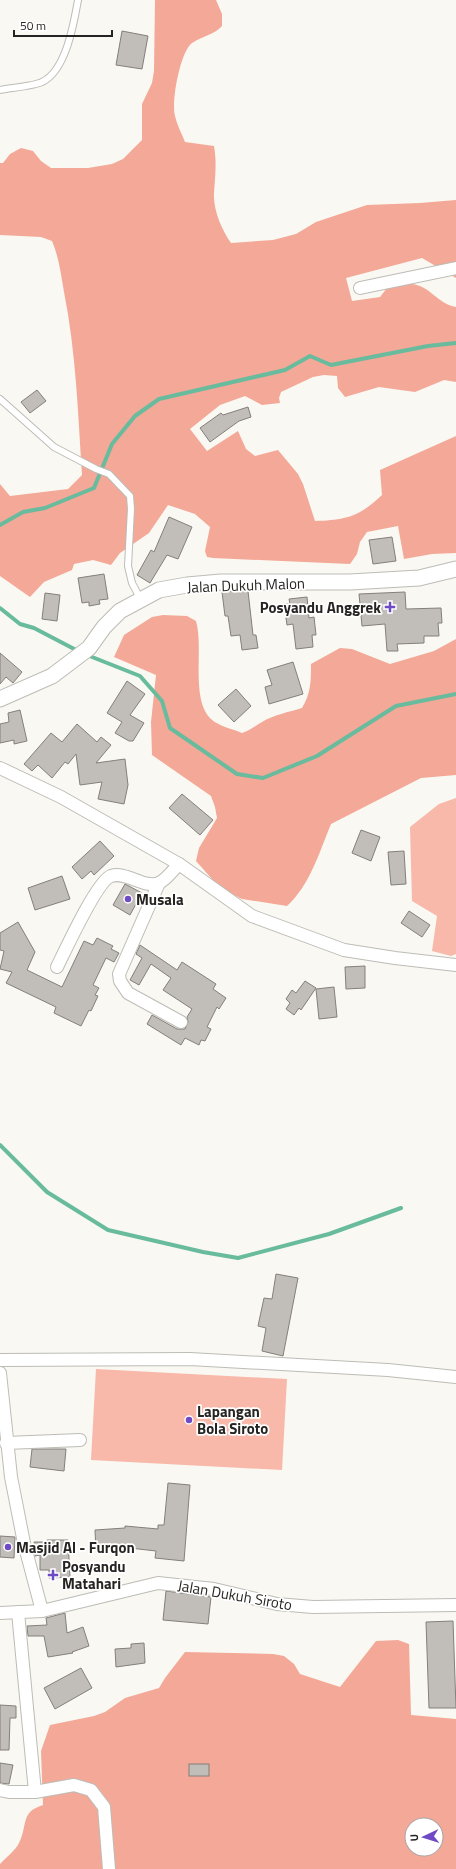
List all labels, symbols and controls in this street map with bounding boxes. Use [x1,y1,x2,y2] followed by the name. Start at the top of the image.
[14,12,112,38] scale bar
[20,16,46,35] text: 50 m
[187,571,305,599] street label: Jalan Dukuh Malon
[260,596,381,619] place label: Posyandu Anggrek
[384,601,396,613] marker: Posyandu Anggrek
[136,888,184,911] place label: Musala
[123,894,133,904] marker: Musala
[197,1400,268,1440] place label: Lapangan Bola Siroto
[184,1415,194,1425] marker: Lapangan Bola Siroto
[16,1536,135,1559] place label: Masjid Al - Furqon
[3,1542,13,1552] marker: Masjid Al - Furqon
[62,1555,126,1595] place label: Posyandu Matahari
[47,1569,59,1581] marker: Posyandu Matahari
[176,1574,294,1616] street label: Jalan Dukuh Siroto
[404,1817,444,1857] north arrow
[406,1834,422,1842] text: U

